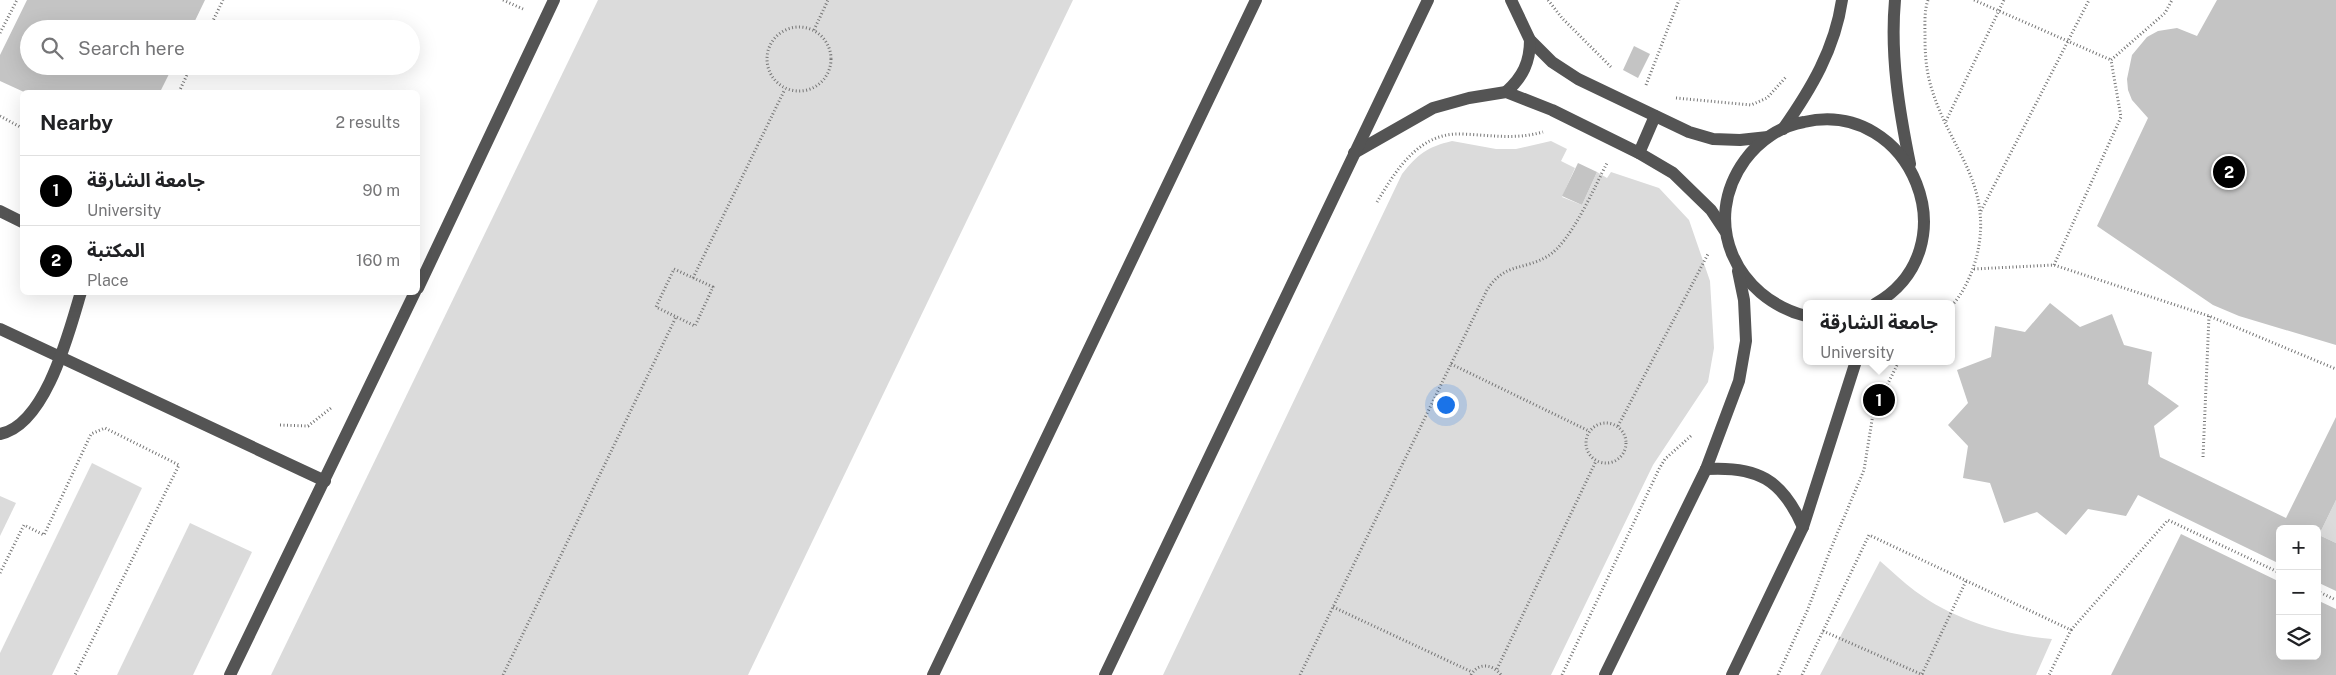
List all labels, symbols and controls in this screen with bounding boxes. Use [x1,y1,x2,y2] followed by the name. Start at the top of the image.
[20,20,420,75] search box
[38,34,66,62] icon: search
[78,37,185,59] text: Search here
[40,110,113,135] text: Nearby
[335,113,400,132] text: 2 results
[2213,153,2245,191] pin: 2
[87,169,205,191] text: جامعة الشارقة
[53,181,59,200] text: 1
[363,181,400,200] text: 90 m
[87,201,161,220] text: University
[87,239,145,261] text: المكتبة
[51,251,61,270] text: 2
[356,251,400,270] text: 160 m
[87,271,129,290] text: Place
[1803,300,1955,365] popup
[1820,311,1938,333] text: جامعة الشارقة
[1820,343,1894,362] text: University
[1863,381,1895,419] pin: 1
[1433,392,1459,418] your location
[2276,525,2321,660] map controls
[2276,525,2321,570] button: +
[2276,570,2321,615] button: −
[2276,615,2321,660] button: layers

